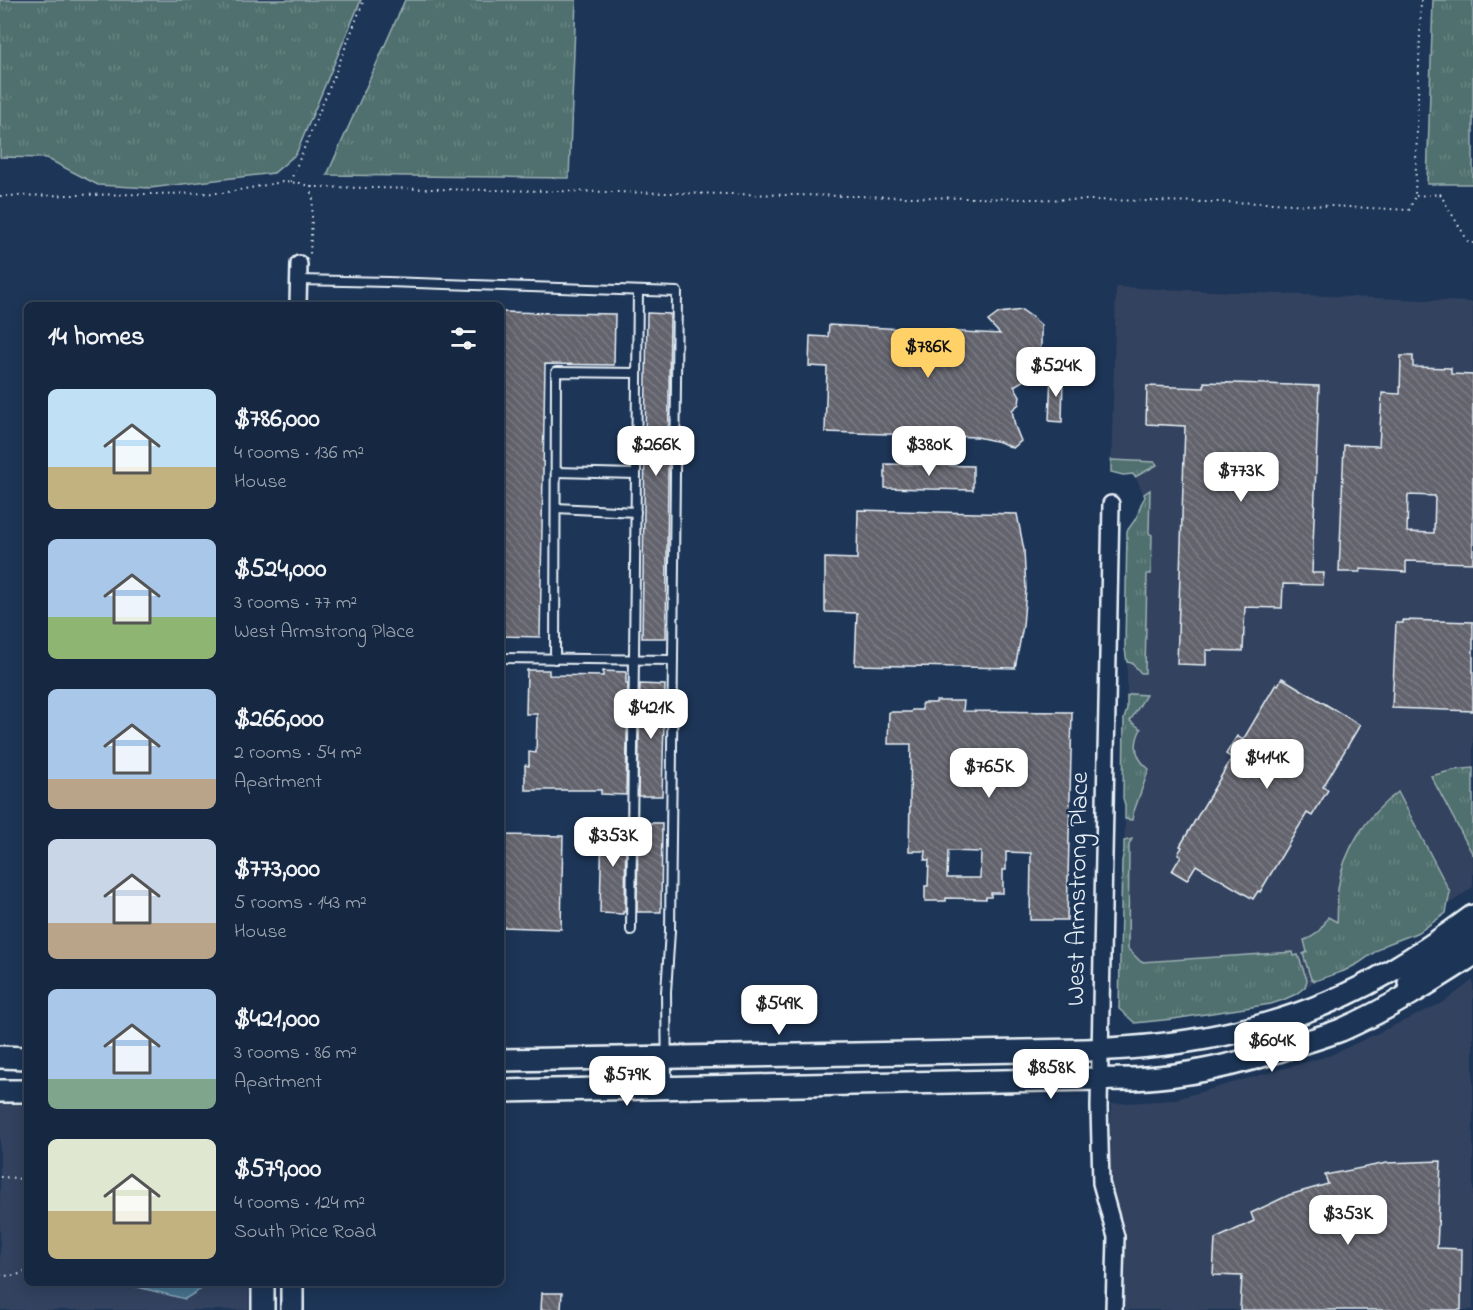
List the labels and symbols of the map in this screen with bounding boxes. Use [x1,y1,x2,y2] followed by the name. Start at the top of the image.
[886,328,970,379] pin: $786K
[1014,347,1098,398] pin: $524K
[614,426,698,477] pin: $266K
[887,426,971,477] pin: $380K
[1199,452,1283,503] pin: $773K
[609,689,693,740] pin: $421K
[1225,739,1309,790] pin: $414K
[947,748,1031,799] pin: $765K
[1058,771,1100,1006] street label: West Armstrong Place
[571,817,655,868] pin: $353K
[737,985,821,1036] pin: $549K
[1230,1022,1314,1073] pin: $604K
[1009,1049,1093,1100] pin: $858K
[585,1056,669,1107] pin: $579K
[1306,1195,1390,1246] pin: $353K

